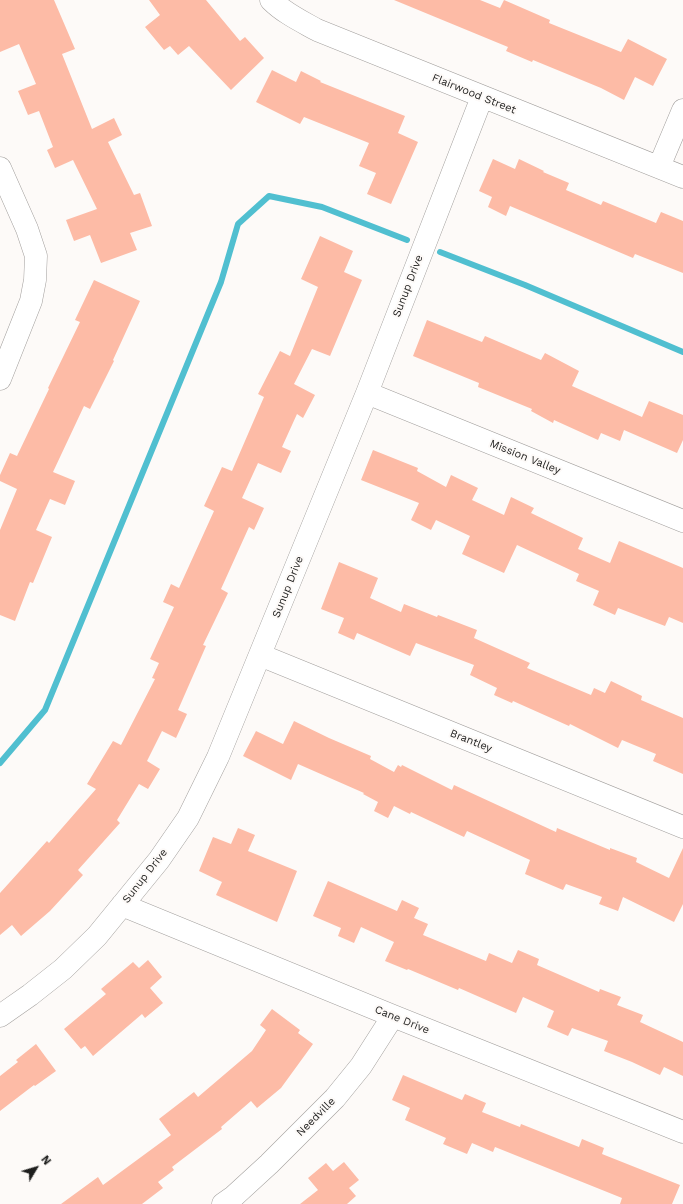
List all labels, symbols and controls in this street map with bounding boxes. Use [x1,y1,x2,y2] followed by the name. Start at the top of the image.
[430,71,518,117] street label: Flairwood Street
[390,253,426,319] street label: Sunup Drive
[488,437,562,477] street label: Mission Valley
[270,554,306,620] street label: Sunup Drive
[448,727,494,755] street label: Brantley
[120,846,170,906] street label: Sunup Drive
[373,1003,431,1037] street label: Cane Drive
[294,1095,338,1139] street label: Needville
[16,1148,56,1188] north arrow
[38,1153,53,1168] text: N

